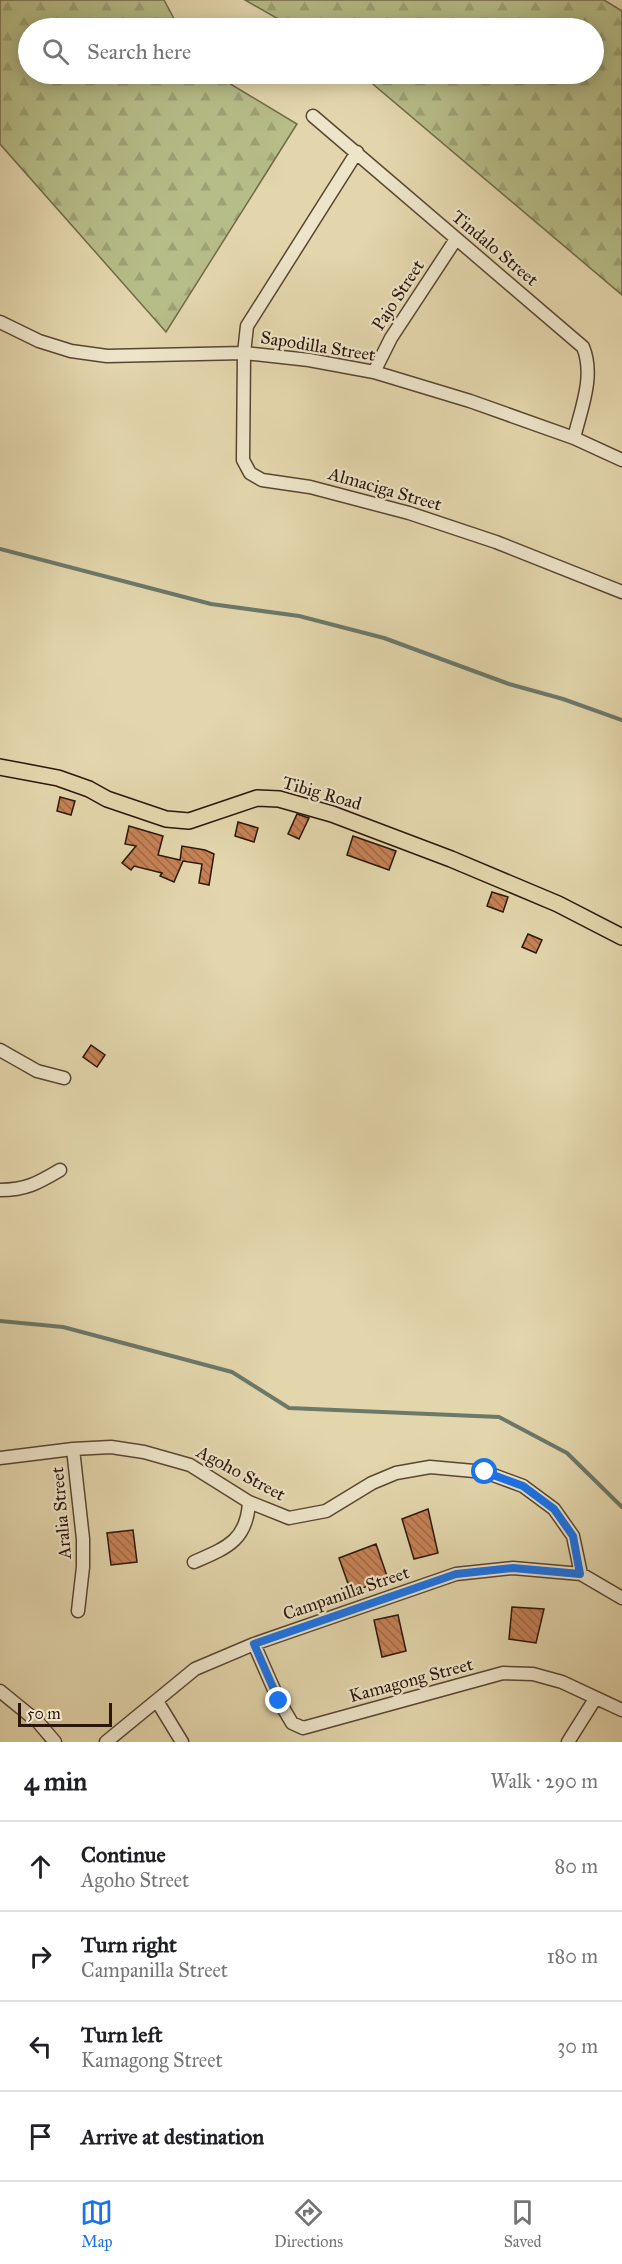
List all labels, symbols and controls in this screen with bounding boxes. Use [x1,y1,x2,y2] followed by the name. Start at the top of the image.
[18,18,604,84] search box
[39,35,72,68] icon: search
[87,38,191,65] text: Search here
[447,205,543,291] street label: Tindalo Street
[367,255,429,334] street label: Pajo Street
[259,326,378,366] street label: Sapodilla Street
[325,462,445,517] street label: Almaciga Street
[280,771,364,816] street label: Tibig Road
[191,1440,290,1507] street label: Agoho Street
[471,1458,497,1484] route start
[46,1465,76,1561] street label: Aralia Street
[280,1561,413,1625] street label: Campanilla Street
[347,1653,476,1708] street label: Kamagong Street
[265,1687,291,1713] route end
[18,1700,112,1728] scale bar
[27,1704,61,1723] text: 50 m
[24,1765,87,1797] text: 4 min
[490,1769,598,1793] text: Walk · 290 m
[81,1841,166,1868] text: Continue
[24,1850,57,1883] icon: ahead
[555,1854,598,1878] text: 80 m
[81,1868,189,1892] text: Agoho Street
[81,1931,177,1958] text: Turn right
[24,1940,57,1973] icon: right
[547,1944,598,1968] text: 180 m
[81,1958,228,1982] text: Campanilla Street
[81,2021,163,2048] text: Turn left
[24,2030,57,2063] icon: left
[557,2034,598,2058] text: 30 m
[81,2048,223,2072] text: Kamagong Street
[24,2120,57,2153] icon: arrive
[81,2123,264,2150] text: Arrive at destination
[80,2196,113,2251] tab: Map
[274,2196,343,2251] tab: Directions
[504,2196,542,2251] tab: Saved

